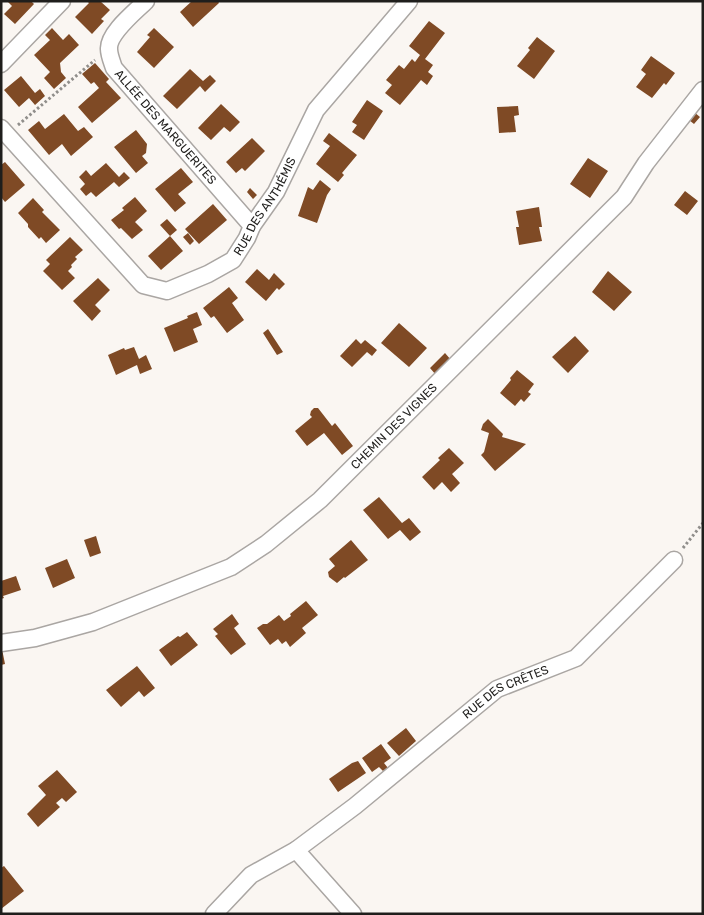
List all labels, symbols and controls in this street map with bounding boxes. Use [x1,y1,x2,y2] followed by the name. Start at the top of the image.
[112,67,219,187] street label: ALLÉE DES MARGUERITES
[231,155,299,258] street label: RUE DES ANTHÉMIS
[348,380,440,472] street label: CHEMIN DES VIGNES
[460,662,551,721] street label: RUE DES CRÊTES

